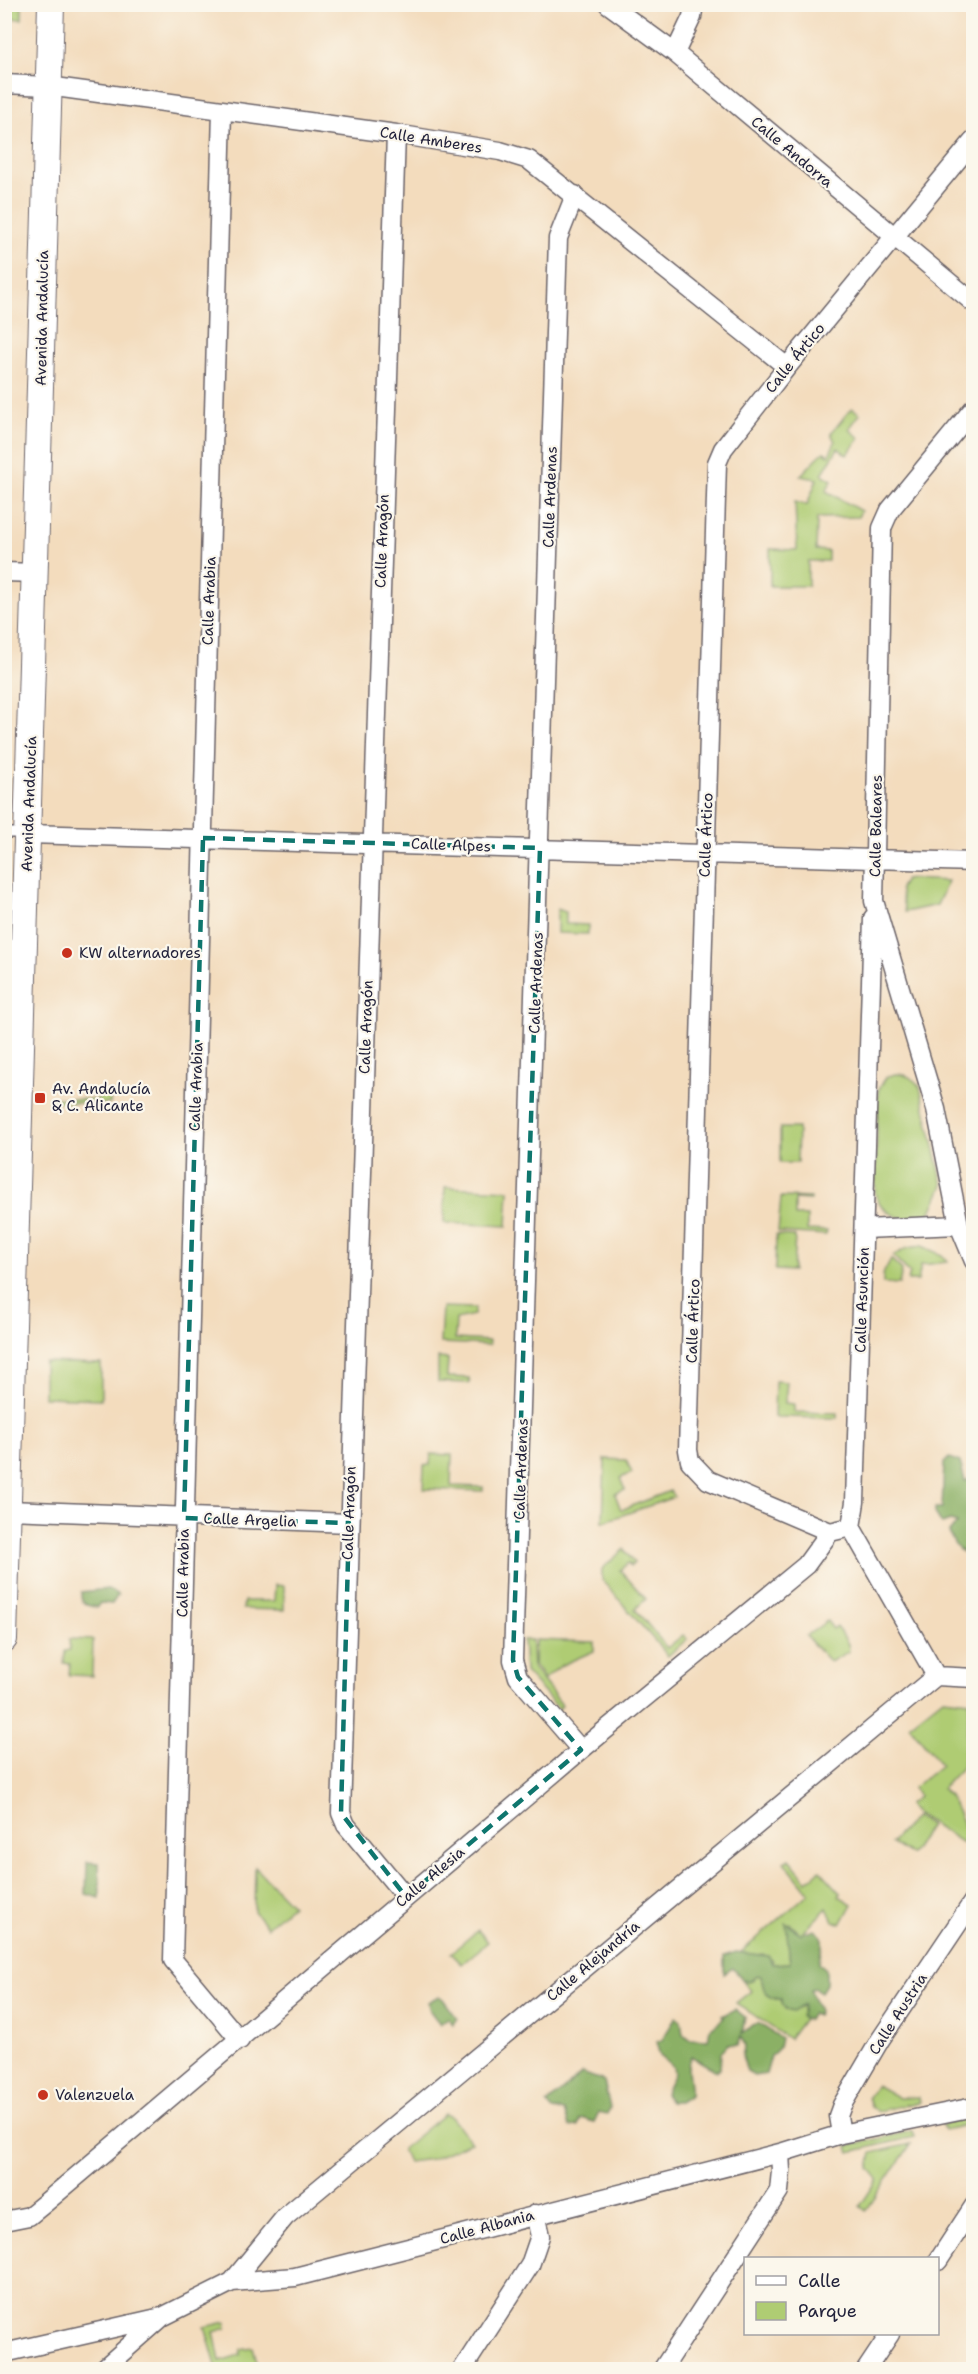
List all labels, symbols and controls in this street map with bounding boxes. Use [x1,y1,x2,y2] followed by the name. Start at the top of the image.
[747,112,838,193] street label: Calle Andorra
[378,122,484,158] street label: Calle Amberes
[31,249,53,386] street label: Avenida Andalucía
[760,318,829,397] street label: Calle Ártico
[538,446,562,548] street label: Calle Ardenas
[370,494,394,588] street label: Calle Aragón
[197,556,221,646] street label: Calle Arabia
[17,735,41,872] street label: Avenida Andalucía
[865,775,887,877] street label: Calle Baleares
[694,792,717,878] street label: Calle Ártico
[411,834,491,856] street label: Calle Alpes
[524,932,548,1034] street label: Calle Ardenas
[79,943,201,963] place label: KW alternadores
[60,946,74,960] marker: KW alternadores
[354,980,378,1074] street label: Calle Aragón
[184,1042,208,1132] street label: Calle Arabia
[52,1079,151,1116] place label: Av. Andalucía & C. Alicante
[33,1091,47,1105] marker: Av. Andalucía & C. Alicante
[850,1247,874,1353] street label: Calle Asunción
[681,1278,704,1364] street label: Calle Ártico
[509,1418,533,1520] street label: Calle Ardenas
[337,1466,361,1560] street label: Calle Aragón
[203,1508,298,1532] street label: Calle Argelia
[172,1528,194,1618] street label: Calle Arabia
[391,1842,469,1912] street label: Calle Alesia
[542,1916,644,2006] street label: Calle Alejandría
[864,1969,932,2059] street label: Calle Austria
[55,2085,135,2105] place label: Valenzuela
[36,2088,50,2102] marker: Valenzuela
[438,2205,537,2249] street label: Calle Albania
[744,2257,939,2335] legend
[798,2269,841,2293] text: Calle
[798,2299,857,2323] text: Parque

